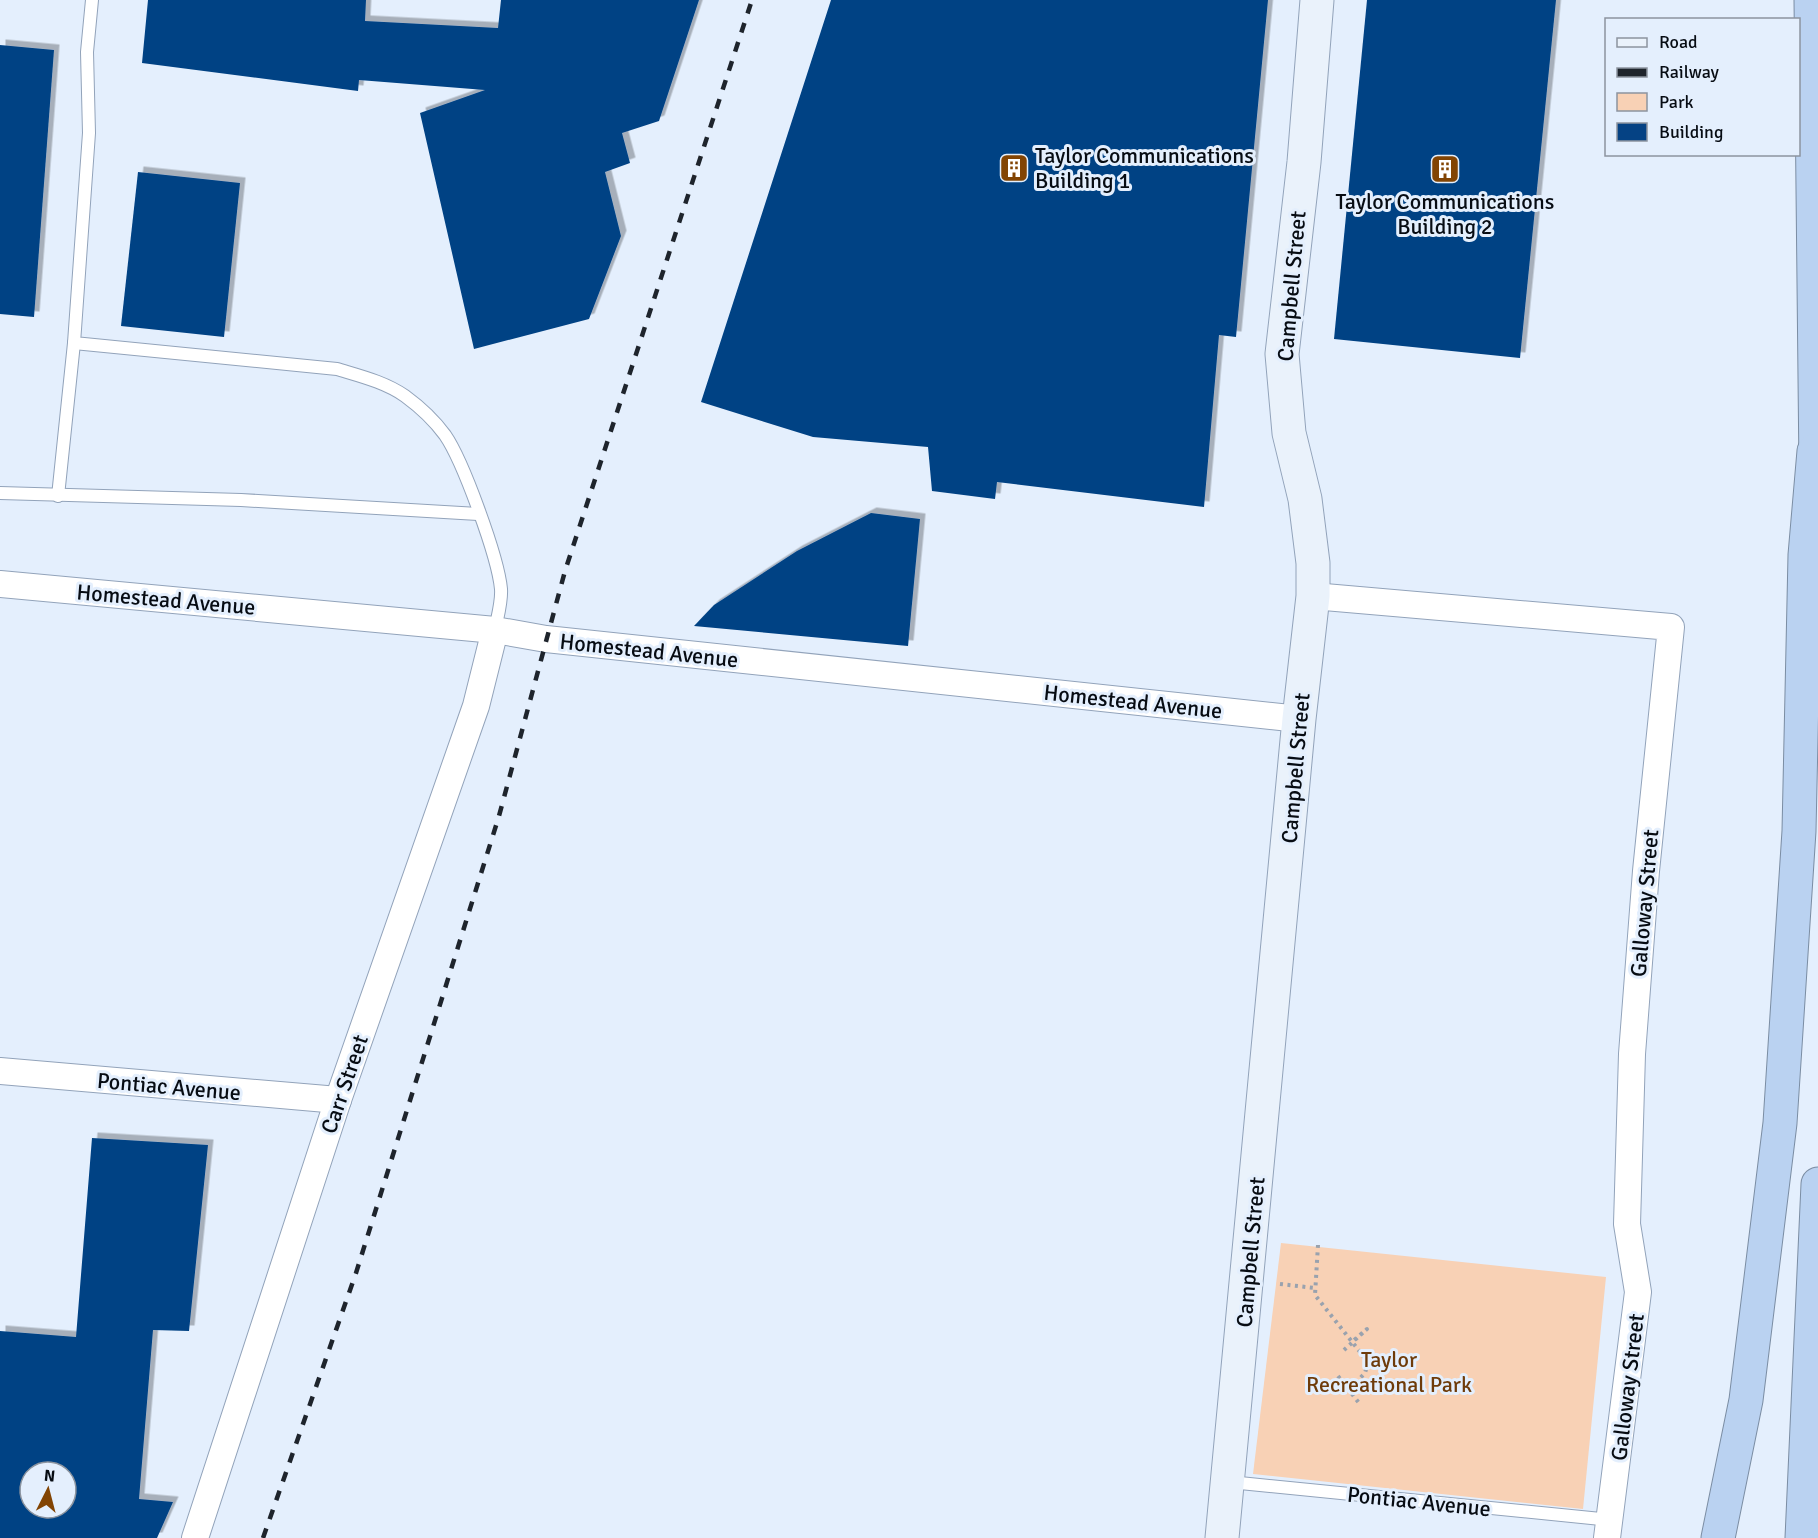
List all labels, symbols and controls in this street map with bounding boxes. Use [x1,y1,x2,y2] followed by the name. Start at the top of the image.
[1605,18,1800,156] legend
[1659,31,1698,53] text: Road
[1659,61,1720,83] text: Railway
[1659,91,1694,113] text: Park
[1659,121,1723,143] text: Building
[1035,142,1254,194] place label: Taylor Communications Building 1
[998,152,1030,184] building icon: Taylor Communications Building 1
[1429,153,1461,185] building icon: Taylor Communications Building 2
[1336,188,1554,240] place label: Taylor Communications Building 2
[1271,209,1312,362] street label: Campbell Street
[75,578,256,621] street label: Homestead Avenue
[558,628,740,673] street label: Homestead Avenue
[1042,679,1224,724] street label: Homestead Avenue
[1275,691,1316,844] street label: Campbell Street
[1625,828,1664,978] street label: Galloway Street
[315,1031,374,1137] street label: Carr Street
[96,1067,242,1106] street label: Pontiac Avenue
[1230,1175,1271,1328] street label: Campbell Street
[1605,1312,1650,1462] street label: Galloway Street
[1306,1346,1472,1398] park label: Taylor Recreational Park
[18,1460,78,1520] north arrow
[43,1466,56,1487] text: N
[1346,1481,1492,1522] street label: Pontiac Avenue

